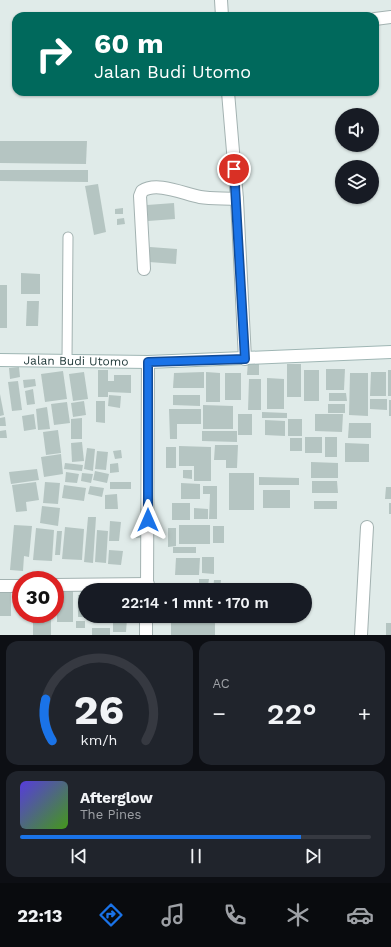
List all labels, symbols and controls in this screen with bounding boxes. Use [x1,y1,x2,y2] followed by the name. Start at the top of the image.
[94,27,164,60] text: 60 m
[28,28,80,80] icon: right
[94,61,251,82] text: Jalan Budi Utomo
[335,108,379,204] map controls
[335,108,379,152] button: sound
[217,152,251,186] pin
[223,158,245,180] icon: arrive
[335,160,379,204] button: layers
[23,353,129,369] street label: Jalan Budi Utomo
[127,499,169,541] position arrow
[12,571,64,623] speed limit sign: 30
[121,594,269,612] text: 22:14 · 1 mnt · 170 m
[213,676,230,691] text: AC
[74,685,124,734] text: 26
[267,696,317,731] text: 22°
[213,701,226,726] text: −
[358,701,371,726] text: +
[81,732,118,748] text: km/h
[80,789,153,807] text: Afterglow
[80,807,141,822] text: The Pines
[68,845,90,867] icon: previous
[185,845,207,867] icon: pause
[302,845,324,867] icon: next
[97,901,125,929] icon: directions
[159,901,187,929] icon: music
[221,901,249,929] icon: phone
[284,901,312,929] icon: climate
[346,901,374,929] icon: car
[17,905,62,926] text: 22:13

